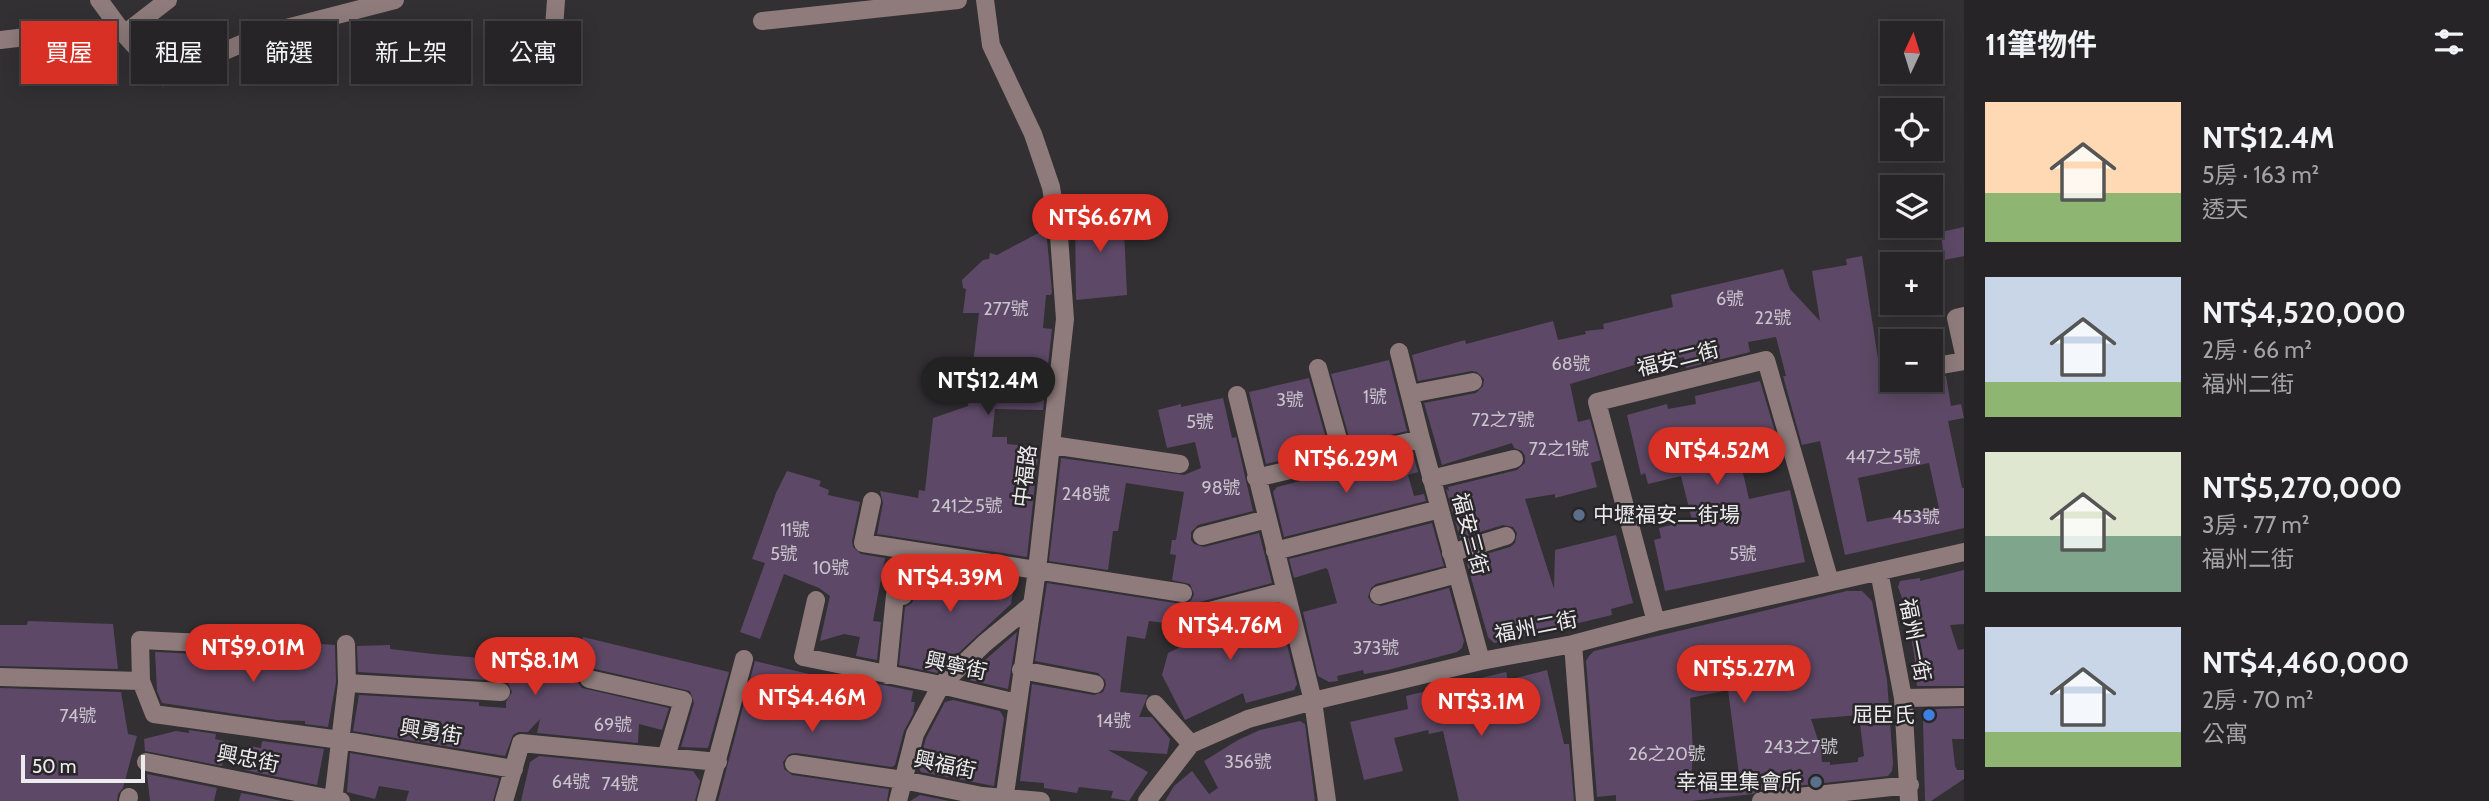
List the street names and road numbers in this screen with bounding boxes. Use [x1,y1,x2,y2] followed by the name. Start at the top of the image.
[1634,336,1722,381] street label: 福安二街
[1008,443,1041,509] street label: 中福路
[1448,490,1493,578] street label: 福安三街
[1895,596,1936,684] street label: 福州一街
[1492,606,1580,647] street label: 福州二街
[923,647,990,684] street label: 興寧街
[398,714,464,749] street label: 興勇街
[215,740,281,777] street label: 興忠街
[912,746,979,783] street label: 興福街

